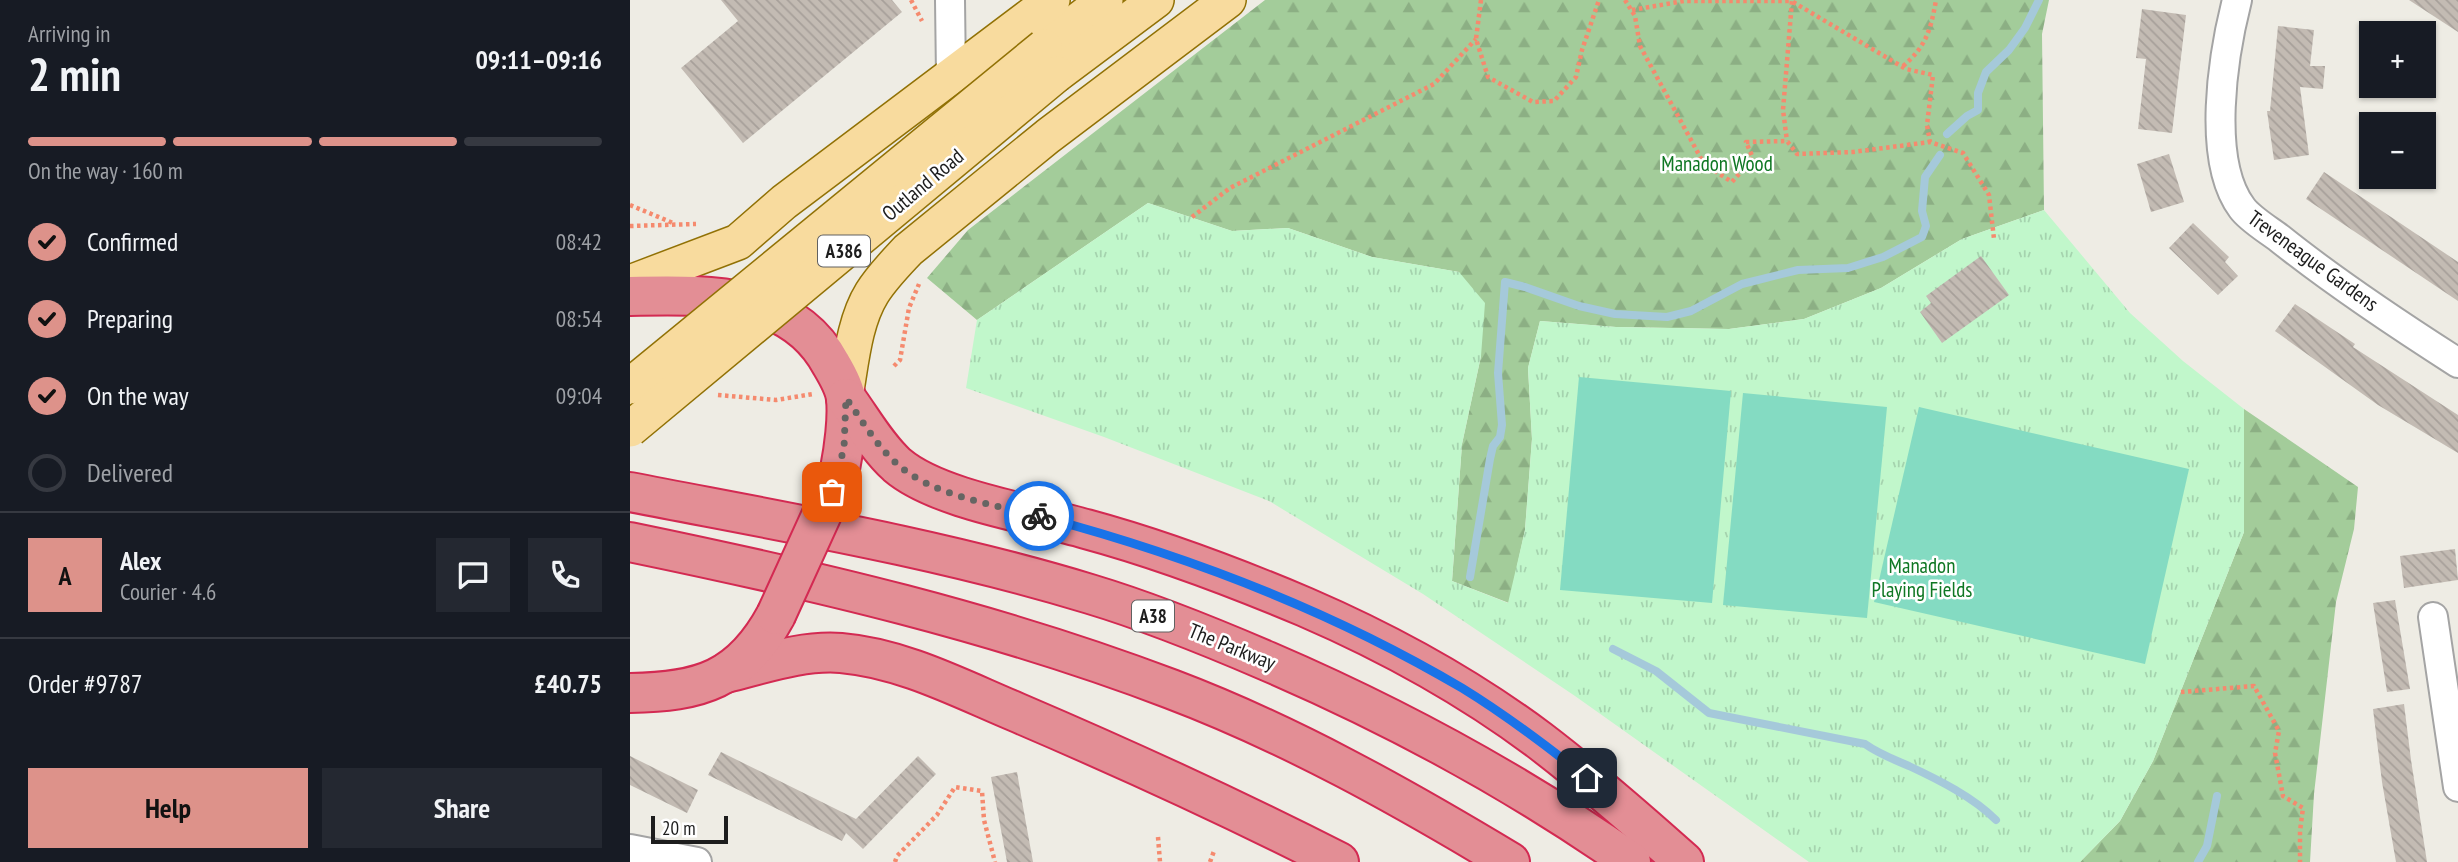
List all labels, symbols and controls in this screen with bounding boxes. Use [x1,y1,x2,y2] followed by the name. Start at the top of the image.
[28,19,110,48] text: Arriving in
[2359,21,2436,189] map controls
[2359,21,2436,98] button: +
[475,43,602,76] text: 09:11–09:16
[28,44,121,104] text: 2 min
[2359,112,2436,189] button: −
[876,143,969,227] street label: Outland Road
[1661,150,1773,177] park label: Manadon Wood
[28,156,183,185] text: On the way · 160 m
[2243,204,2384,317] street label: Treveneague Gardens
[28,223,66,261] icon: check
[87,225,178,258] text: Confirmed
[556,227,602,256] text: 08:42
[818,235,870,266] road number: A386
[28,300,66,338] icon: check
[87,302,173,335] text: Preparing
[556,304,602,333] text: 08:54
[28,377,66,415] icon: check
[87,379,189,412] text: On the way
[556,381,602,410] text: 09:04
[87,456,173,489] text: Delivered
[802,462,862,522] pin
[813,473,851,511] icon: bag
[1004,481,1074,551] courier
[1020,497,1058,535] icon: bike
[436,538,510,612] button: chat
[528,538,602,612] button: phone
[120,544,161,577] text: Alex
[1872,552,1972,603] park label: Manadon Playing Fields
[58,559,72,592] text: A
[120,577,216,606] text: Courier · 4.6
[1132,600,1174,632] road number: A38
[1185,617,1280,676] street label: The Parkway
[28,667,143,700] text: Order #9787
[534,667,602,700] text: £40.75
[1557,748,1617,808] pin
[1568,759,1606,797] icon: home
[28,768,308,848] button: Help
[322,768,602,848] button: Share
[651,813,728,845] scale bar
[662,816,696,840] text: 20 m

